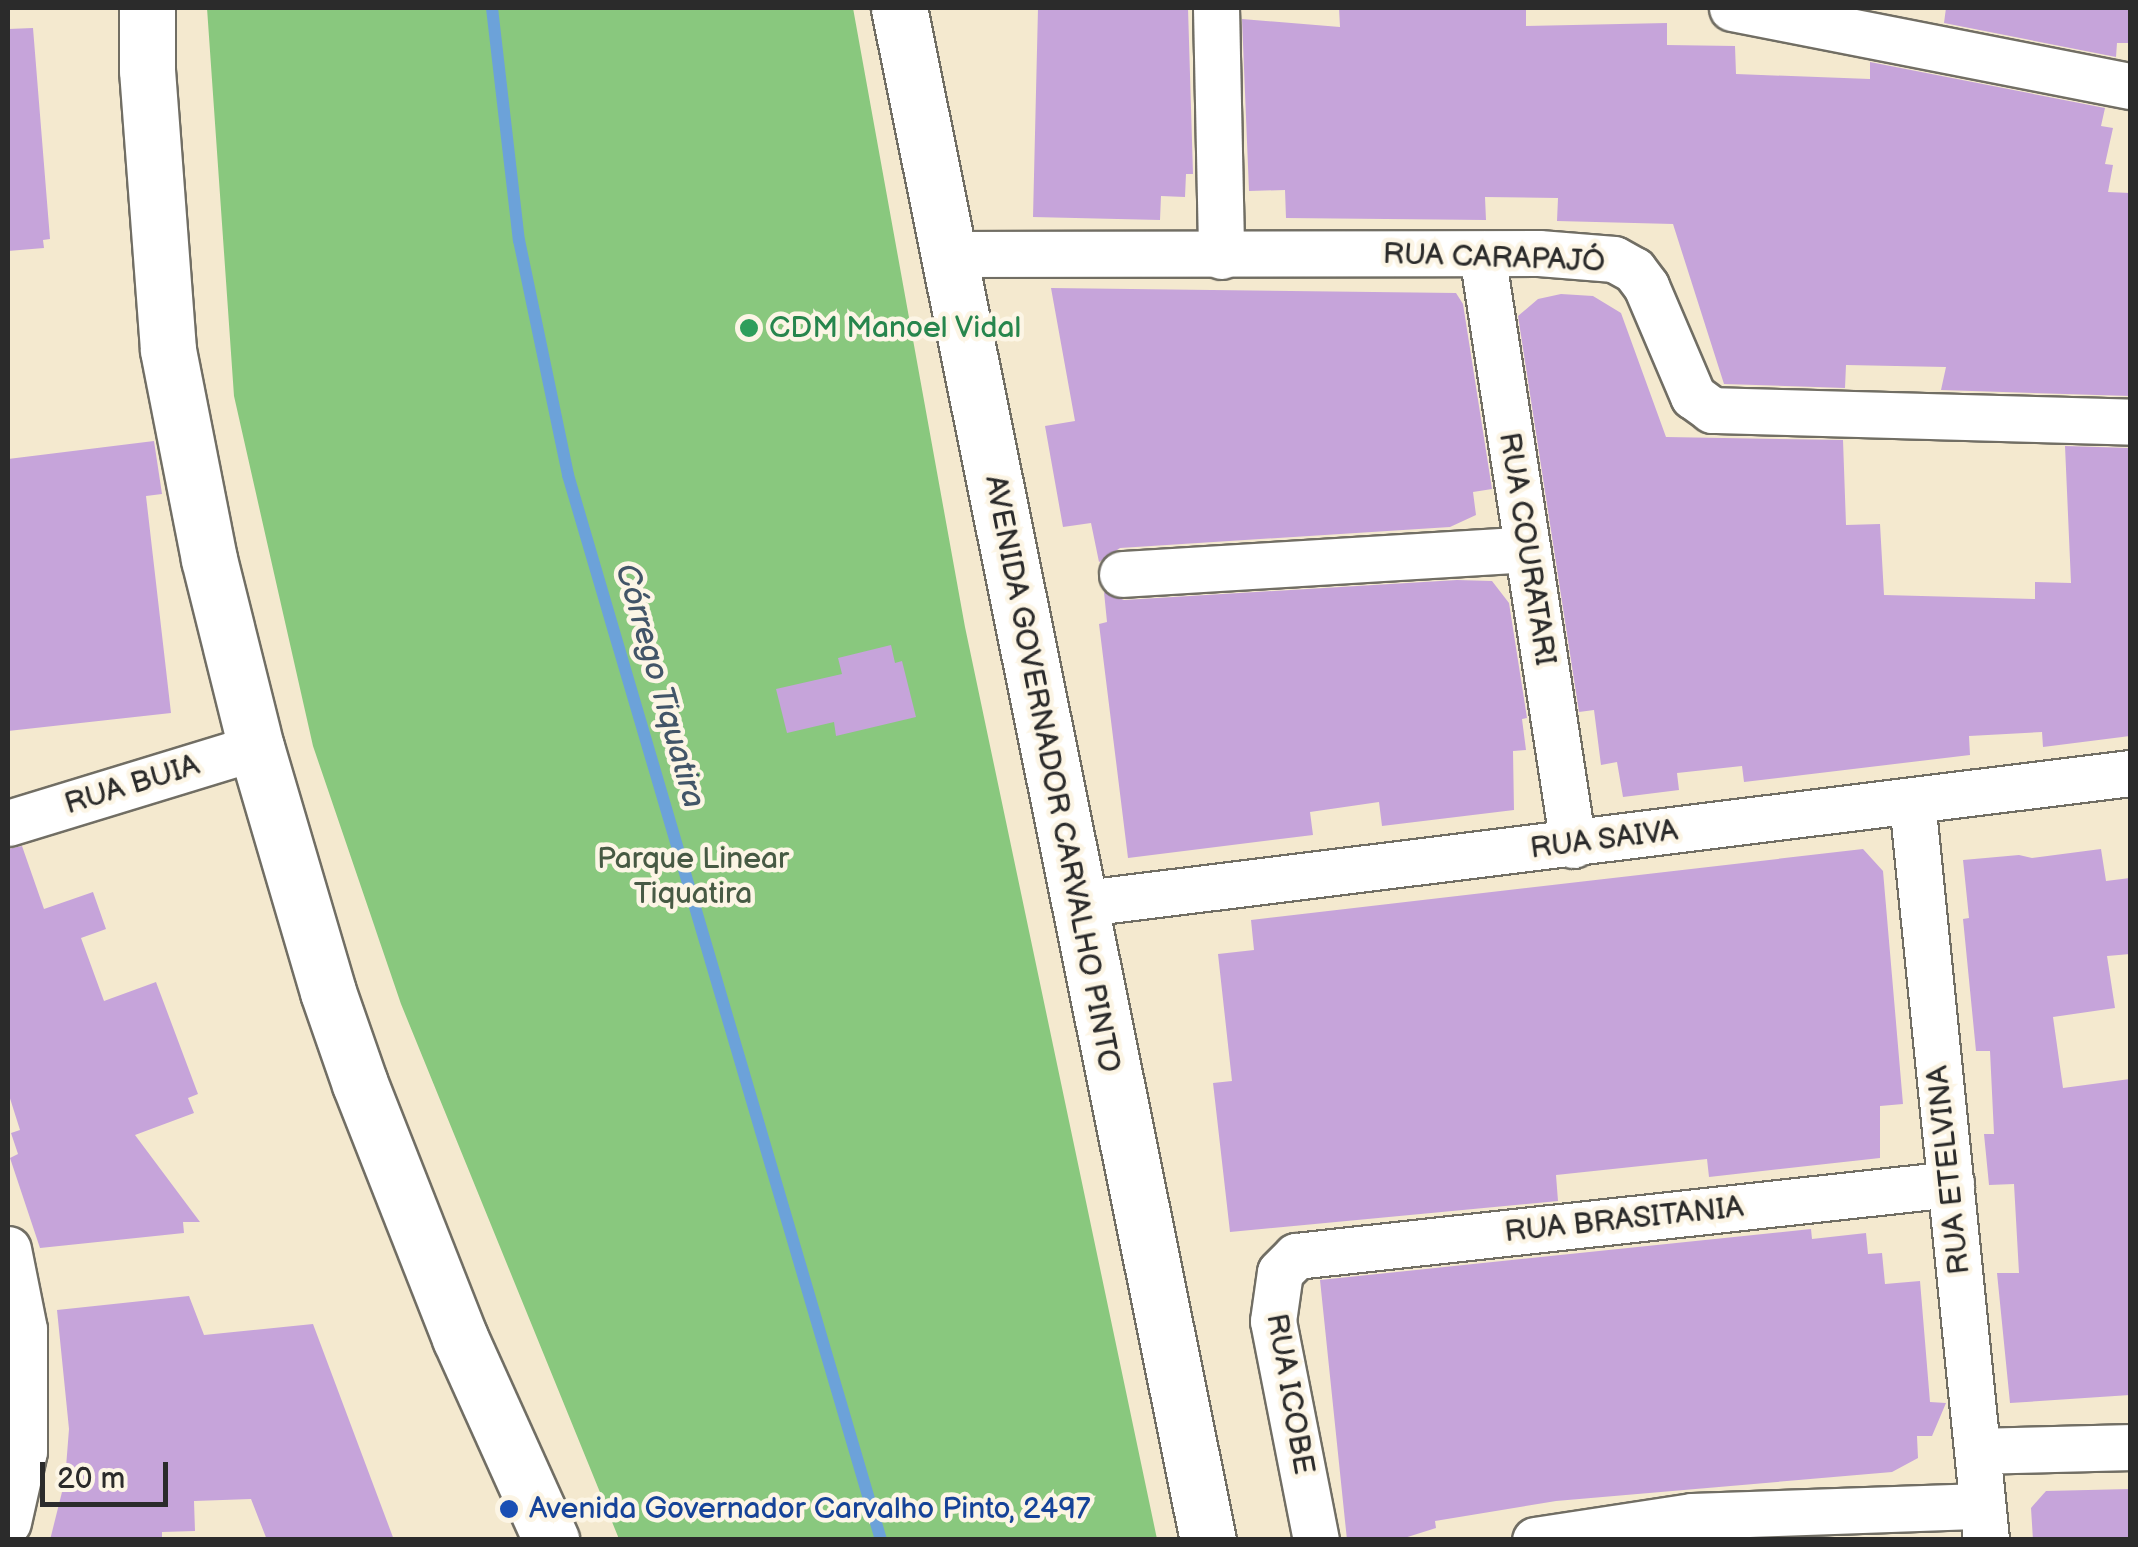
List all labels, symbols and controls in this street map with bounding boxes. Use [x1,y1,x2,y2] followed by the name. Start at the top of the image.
[1382,236,1606,280] street label: RUA CARAPAJÓ
[769,310,1022,346] place label: CDM Manoel Vidal
[738,317,760,339] marker: CDM Manoel Vidal
[1491,430,1563,668] street label: RUA COURATARI
[976,472,1128,1076] street label: AVENIDA GOVERNADOR CARVALHO PINTO
[606,559,712,813] water label: Córrego Tiquatira
[60,747,204,823] street label: RUA BUIA
[1528,813,1680,867] street label: RUA SAIVA
[597,841,789,912] park label: Parque Linear Tiquatira
[1920,1064,1978,1276] street label: RUA ETELVINA
[1503,1190,1745,1250] street label: RUA BRASITANIA
[1258,1311,1322,1477] street label: RUA ICOBE
[45,1442,172,1504] scale bar
[57,1461,125,1497] text: 20 m
[529,1491,1090,1527] place label: Avenida Governador Carvalho Pinto, 2497
[498,1498,520,1520] marker: Avenida Governador Carvalho Pinto, 2497

